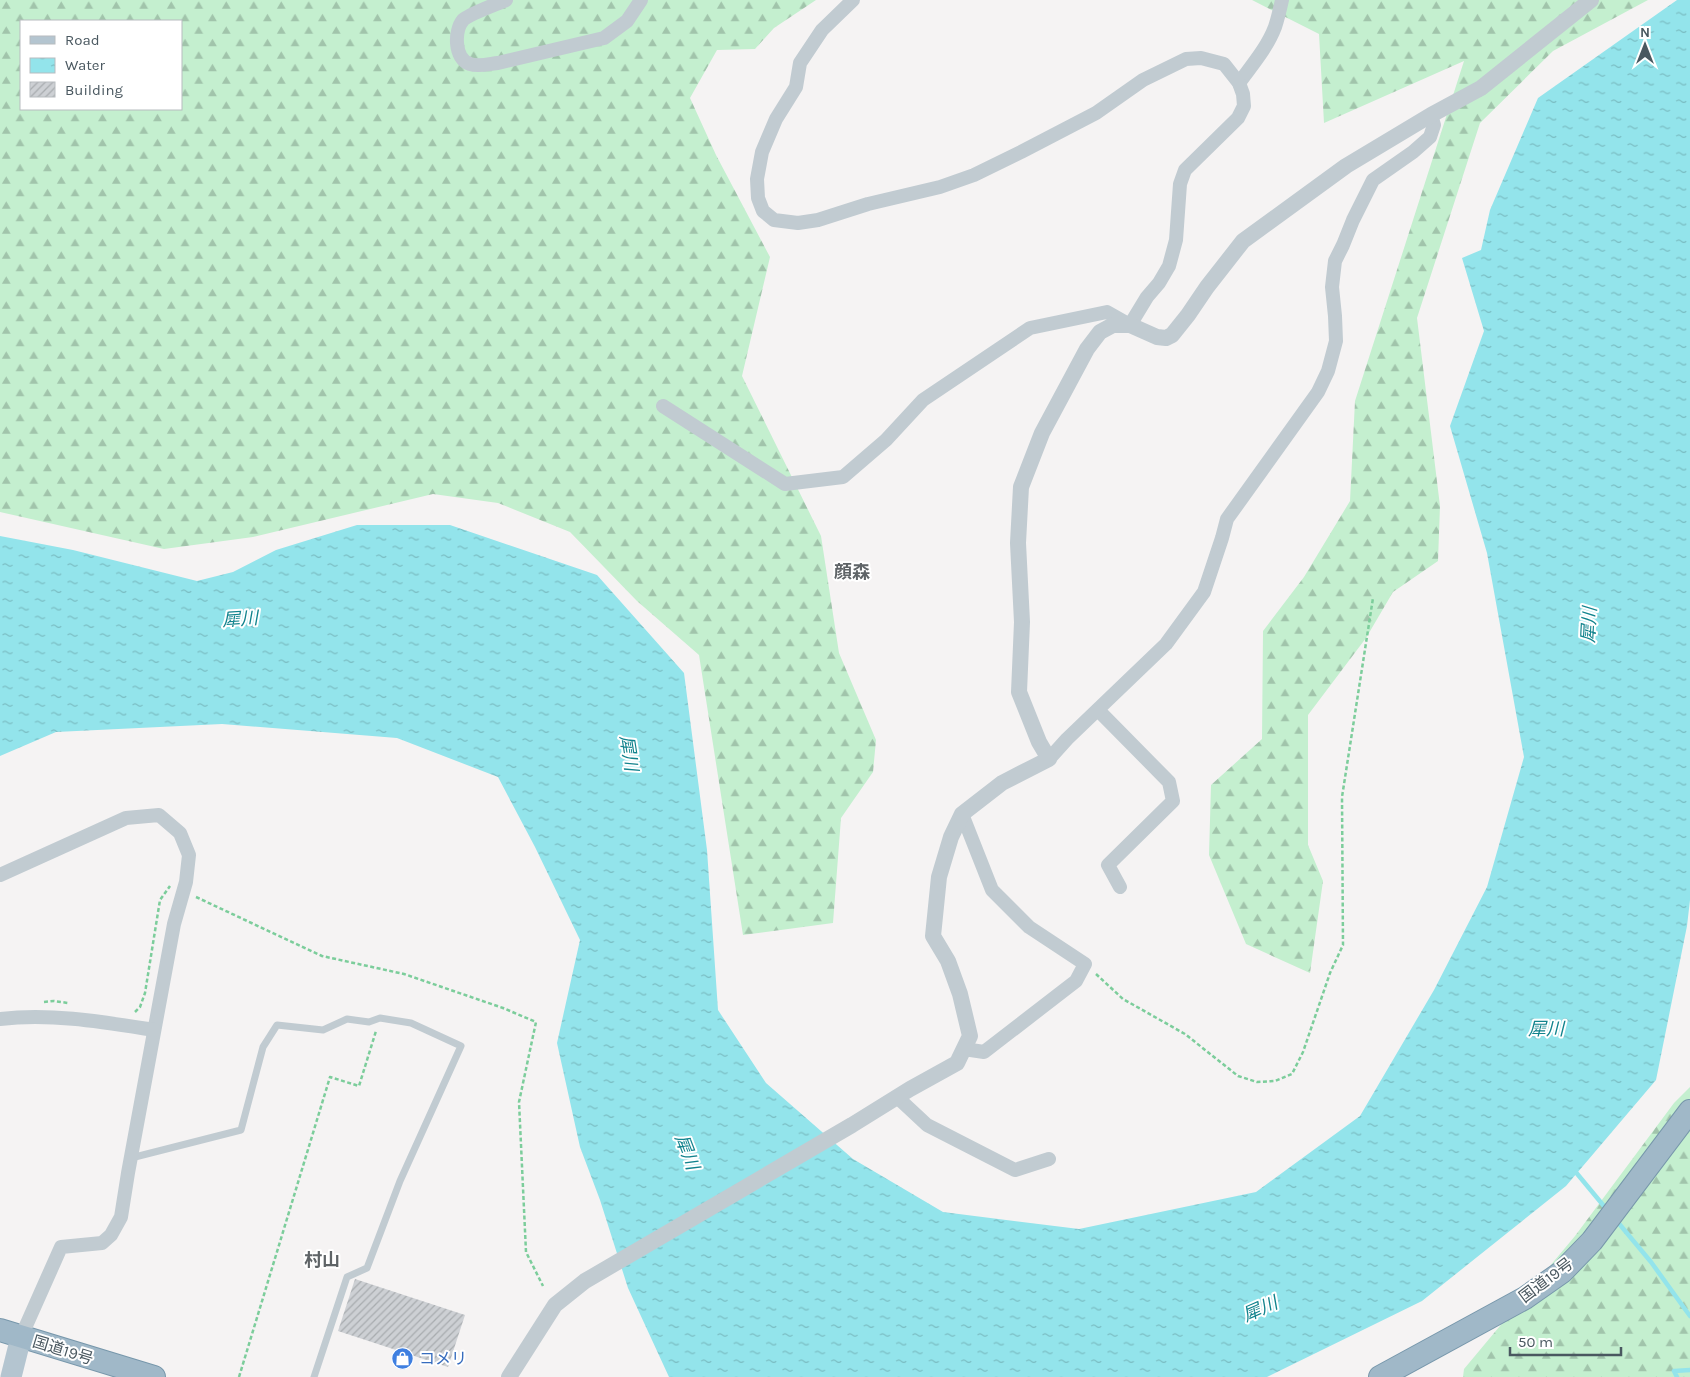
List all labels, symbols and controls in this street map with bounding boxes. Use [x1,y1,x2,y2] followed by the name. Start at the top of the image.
[20,20,182,110] legend
[1620,20,1670,70] north arrow
[1640,24,1650,41] text: N
[65,31,100,49] text: Road
[65,56,106,74] text: Water
[65,81,123,99] text: Building
[834,561,870,583] district label: 顔森
[1577,604,1601,644] water label: 犀川
[221,607,261,631] water label: 犀川
[615,734,643,774] water label: 犀川
[1528,1018,1566,1040] water label: 犀川
[670,1131,704,1175] water label: 犀川
[304,1249,340,1271] district label: 村山
[1515,1254,1577,1306] street label: 国道19号
[1239,1291,1283,1326] water label: 犀川
[1510,1324,1621,1356] scale bar
[30,1332,96,1368] street label: 国道19号
[1518,1333,1553,1351] text: 50 m
[391,1346,415,1370] shop icon: コメリ
[419,1349,467,1368] place label: コメリ

